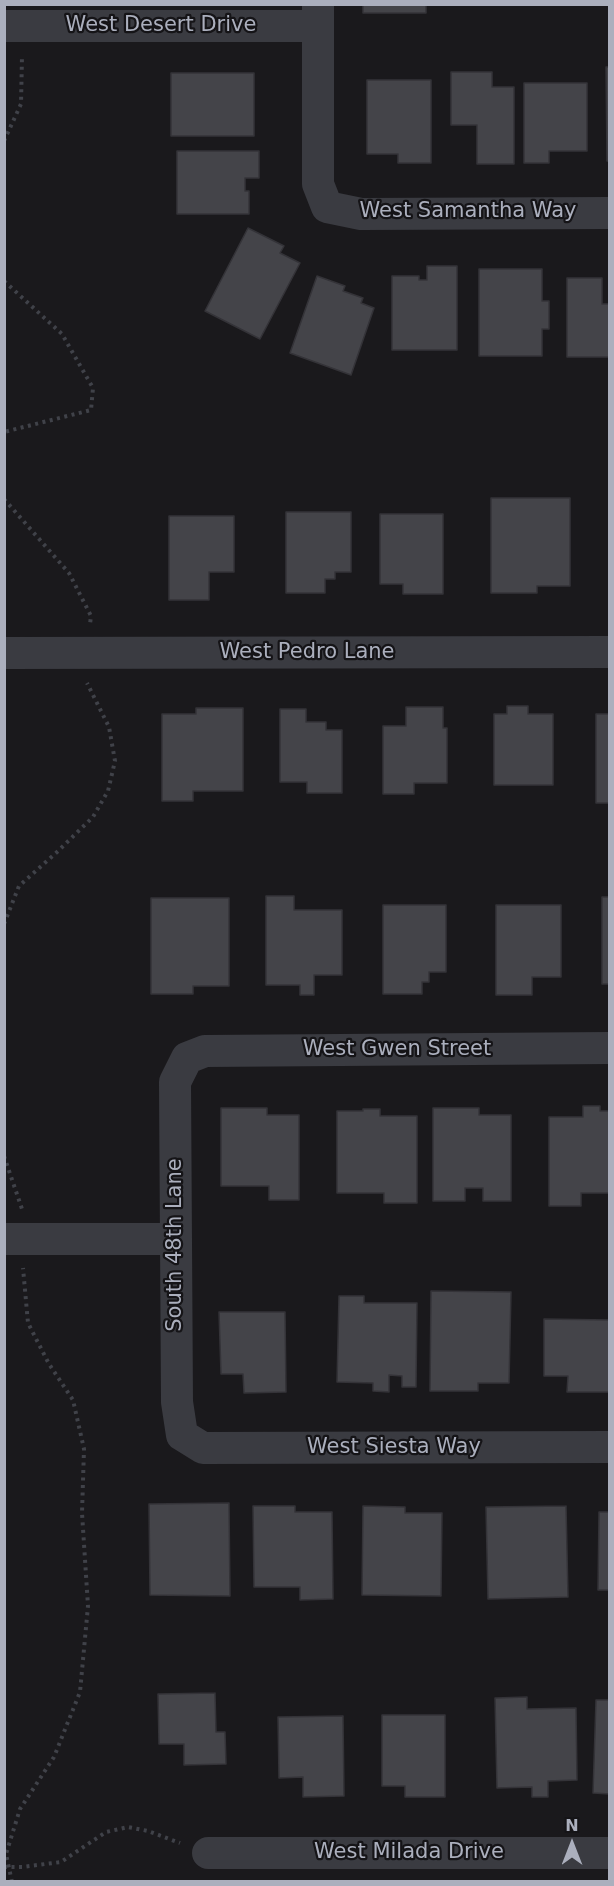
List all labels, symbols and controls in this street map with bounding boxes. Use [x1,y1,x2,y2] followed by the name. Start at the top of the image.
[66,13,256,39] street label: West Desert Drive
[360,199,576,225] street label: West Samantha Way
[220,640,394,666] street label: West Pedro Lane
[303,1037,491,1063] street label: West Gwen Street
[163,1158,189,1332] street label: South 48th Lane
[307,1435,481,1461] street label: West Siesta Way
[542,1814,602,1874] north arrow
[565,1816,579,1835] text: N
[314,1840,504,1866] street label: West Milada Drive

